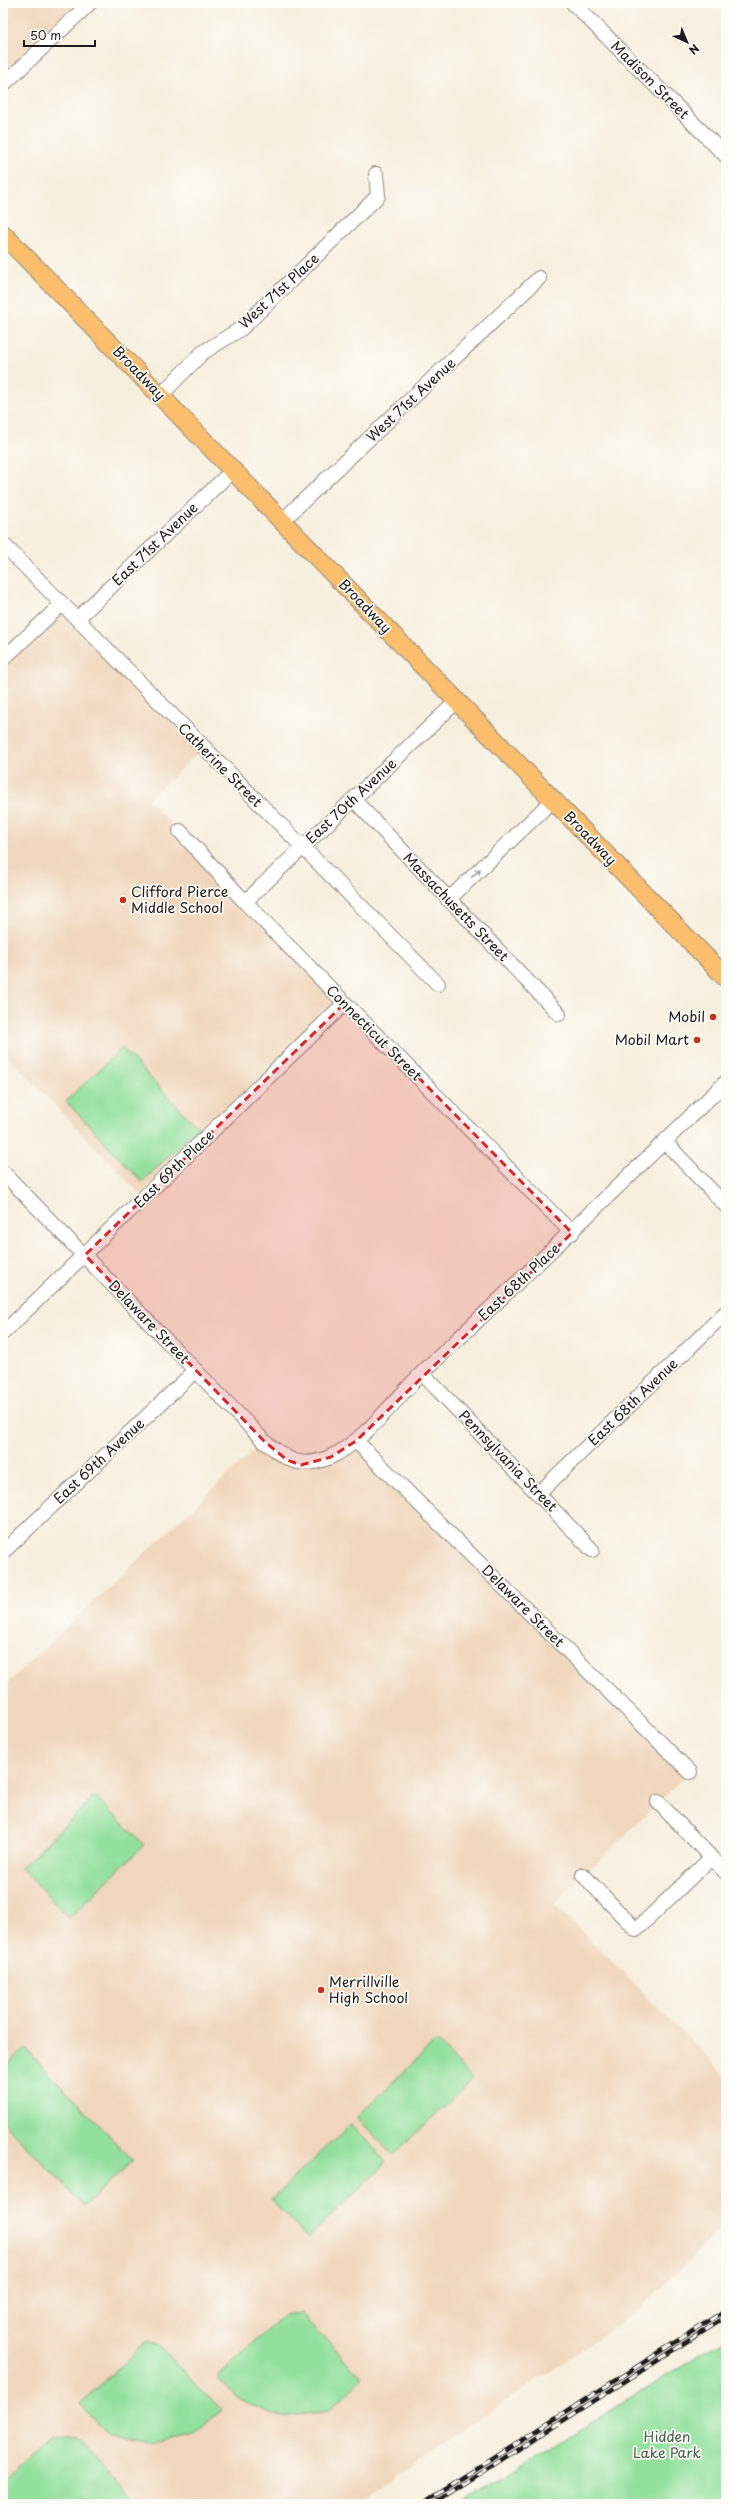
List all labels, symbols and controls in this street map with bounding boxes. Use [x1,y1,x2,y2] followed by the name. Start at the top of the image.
[24,22,95,48] scale bar
[667,22,707,62] north arrow
[30,26,61,44] text: 50 m
[606,36,694,124] street label: Madison Street
[685,40,703,59] text: N
[234,248,324,333] street label: West 71st Place
[108,341,171,405] street label: Broadway
[361,352,460,447] street label: West 71st Avenue
[107,497,203,590] street label: East 71st Avenue
[334,574,397,638] street label: Broadway
[173,718,268,812] street label: Catherine Street
[301,753,401,848] street label: East 70th Avenue
[559,806,622,870] street label: Broadway
[399,847,514,966] street label: Massachusetts Street
[471,869,481,878] one-way arrow
[131,881,228,918] place label: Clifford Pierce Middle School
[118,895,128,905] marker: Clifford Pierce Middle School
[322,980,427,1085] street label: Connecticut Street
[668,1006,705,1027] place label: Mobil
[708,1012,718,1022] marker: Mobil
[615,1029,689,1050] place label: Mobil Mart
[692,1035,702,1045] marker: Mobil Mart
[129,1125,218,1212] street label: East 69th Place
[473,1238,564,1325] street label: East 68th Place
[104,1275,195,1368] street label: Delaware Street
[583,1353,683,1450] street label: East 68th Avenue
[454,1405,563,1516] street label: Pennsylvania Street
[49,1413,149,1508] street label: East 69th Avenue
[477,1560,570,1652] street label: Delaware Street
[329,1971,408,2008] place label: Merrillville High School
[316,1985,326,1995] marker: Merrillville High School
[633,2426,702,2463] park label: Hidden Lake Park

